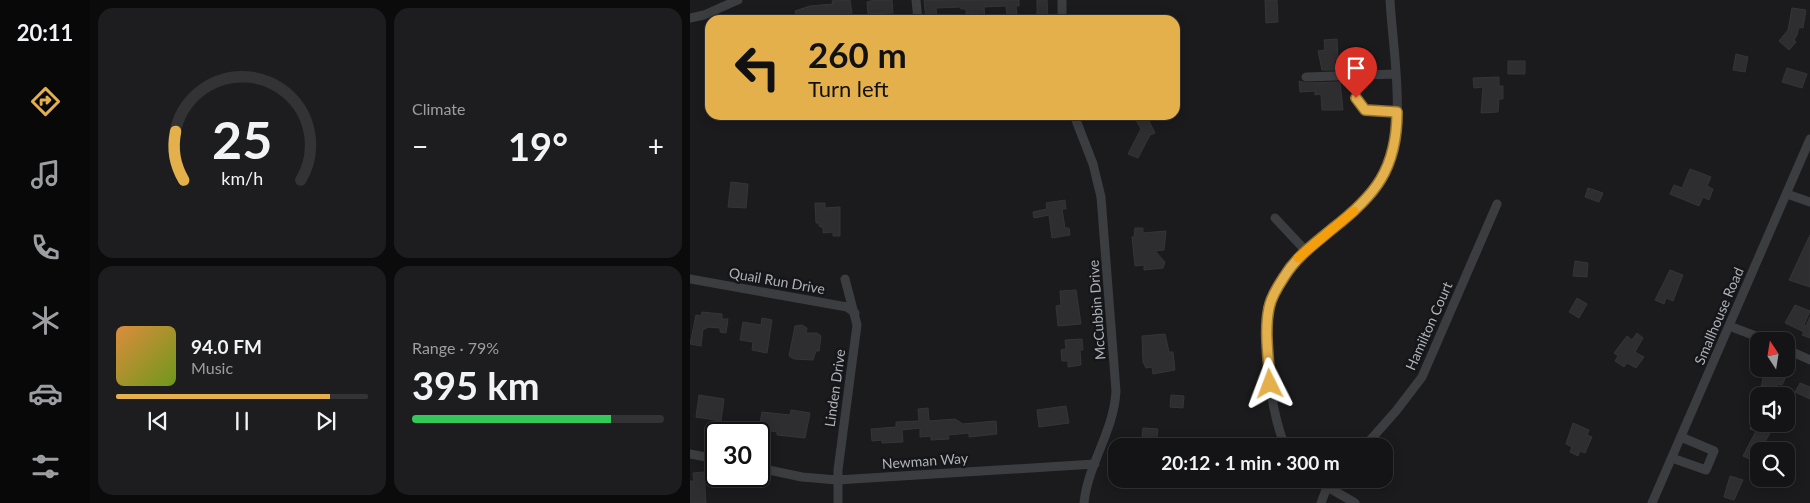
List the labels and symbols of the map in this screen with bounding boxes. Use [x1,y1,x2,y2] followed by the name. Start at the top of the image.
[1335,47,1377,98] pin
[1085,259,1108,361] street label: McCubbin Drive
[728,264,826,297] street label: Quail Run Drive
[1690,265,1747,367] street label: Smallhouse Road
[1401,279,1456,373] street label: Hamilton Court
[1750,332,1795,378] north arrow
[821,348,848,428] street label: Linden Drive
[1243,357,1295,409] position arrow
[705,422,770,487] speed limit sign: 30
[881,449,969,472] street label: Newman Way

